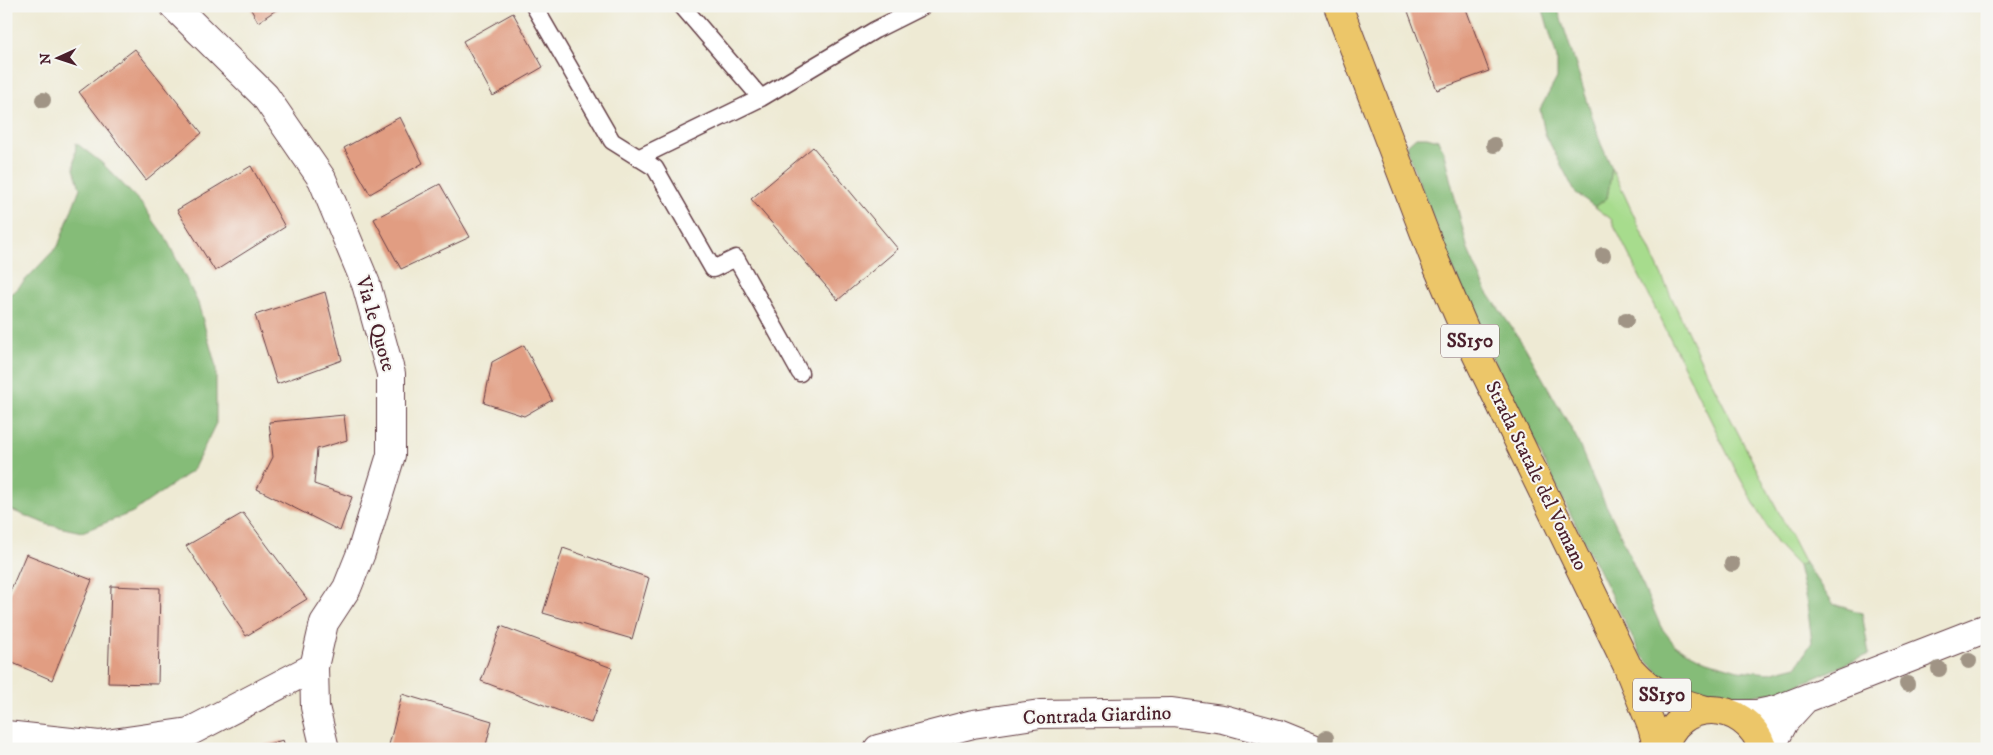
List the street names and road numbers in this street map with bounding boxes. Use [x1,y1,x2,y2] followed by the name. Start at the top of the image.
[349,273,401,374] street label: Via le Quote
[1441,324,1499,358] road number: SS150
[1479,377,1593,575] street label: Strada Statale del Vomano
[1633,678,1691,712] road number: SS150
[1022,701,1172,731] street label: Contrada Giardino

